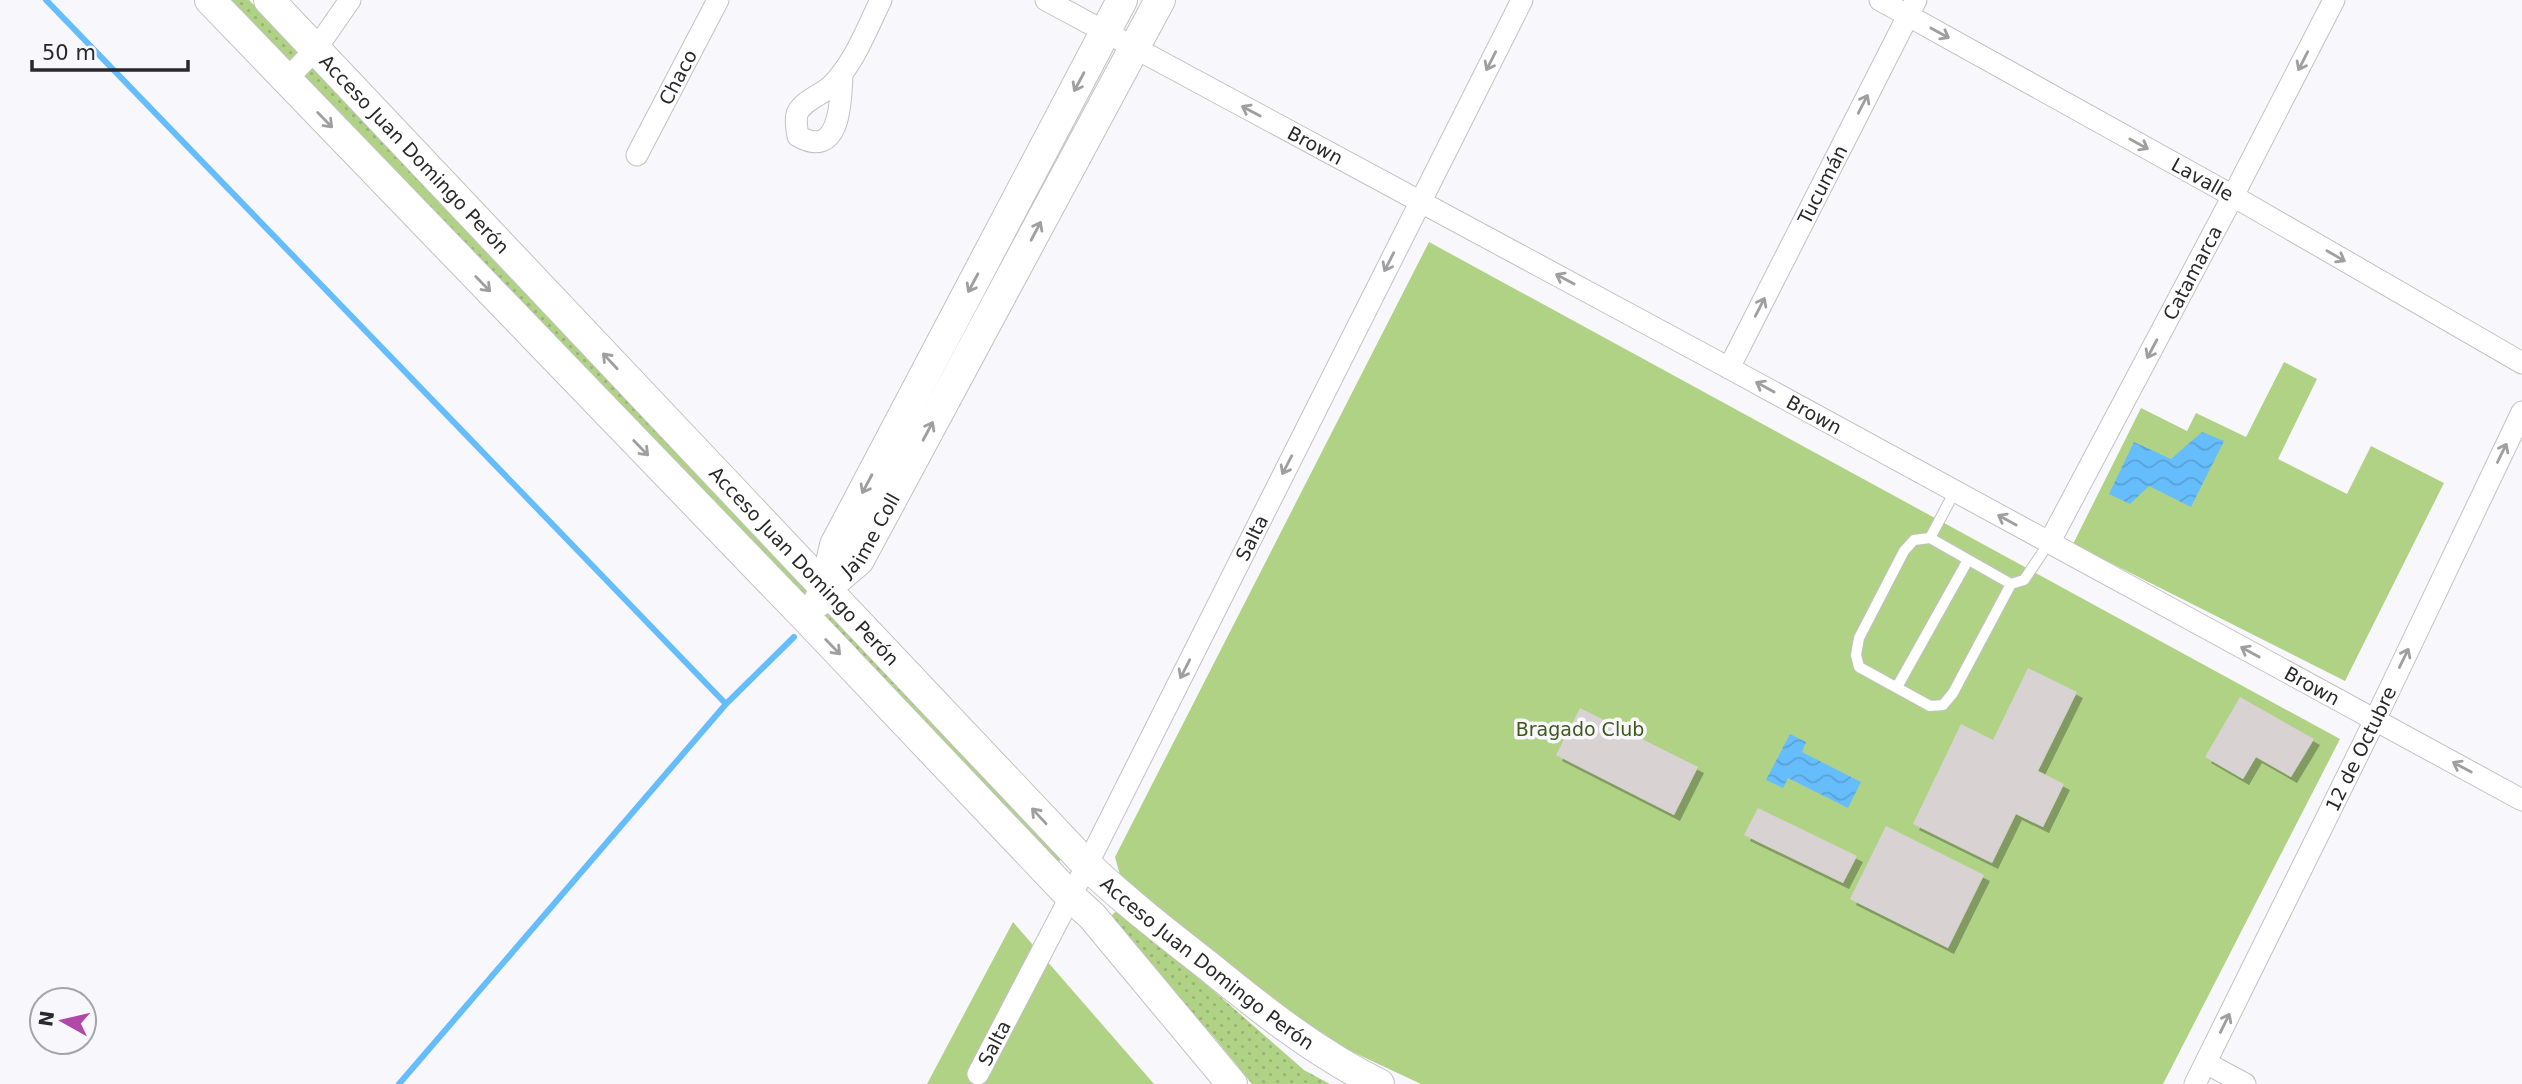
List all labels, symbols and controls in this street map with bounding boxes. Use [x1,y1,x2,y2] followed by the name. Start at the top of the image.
[1929,26,1949,40] one-way arrow
[32,28,187,72] scale bar
[42,41,96,65] text: 50 m
[654,46,701,108] street label: Chaco
[315,50,514,258] street label: Acceso Juan Domingo Perón
[1484,50,1498,71] one-way arrow
[2295,50,2309,71] one-way arrow
[1072,71,1085,92] one-way arrow
[1857,94,1871,115] one-way arrow
[1241,104,1262,117] one-way arrow
[317,111,334,128] one-way arrow
[1284,121,1347,169] street label: Brown
[2128,137,2148,151] one-way arrow
[1793,141,1851,228] street label: Tucumán
[2168,153,2237,205] street label: Lavalle
[1030,221,1043,242] one-way arrow
[2158,222,2226,324] street label: Catamarca
[2326,249,2346,263] one-way arrow
[1382,251,1396,272] one-way arrow
[966,272,979,293] one-way arrow
[1555,272,1575,286] one-way arrow
[475,275,492,292] one-way arrow
[1754,297,1768,318] one-way arrow
[2145,338,2158,359] one-way arrow
[602,353,619,370] one-way arrow
[1755,380,1775,394] one-way arrow
[1783,391,1846,438] street label: Brown
[922,422,936,442] one-way arrow
[633,439,650,456] one-way arrow
[2496,443,2509,464] one-way arrow
[1280,454,1294,475] one-way arrow
[705,462,904,670] street label: Acceso Juan Domingo Perón
[859,474,873,494] one-way arrow
[836,489,904,582] street label: Jaime Coll
[1231,511,1272,564] street label: Salta
[1997,513,2018,526] one-way arrow
[825,638,842,655] one-way arrow
[2240,645,2261,658] one-way arrow
[2398,648,2411,669] one-way arrow
[1178,658,1192,678] one-way arrow
[2281,662,2344,710] street label: Brown
[2321,683,2400,815] street label: 12 de Octubre
[1516,718,1644,740] park label: Bragado Club
[2452,760,2473,773] one-way arrow
[1031,808,1048,825] one-way arrow
[1096,872,1318,1054] street label: Acceso Juan Domingo Perón
[28,986,98,1056] north arrow
[34,1009,58,1028] text: N
[2219,1013,2233,1034] one-way arrow
[973,1017,1015,1069] street label: Salta

